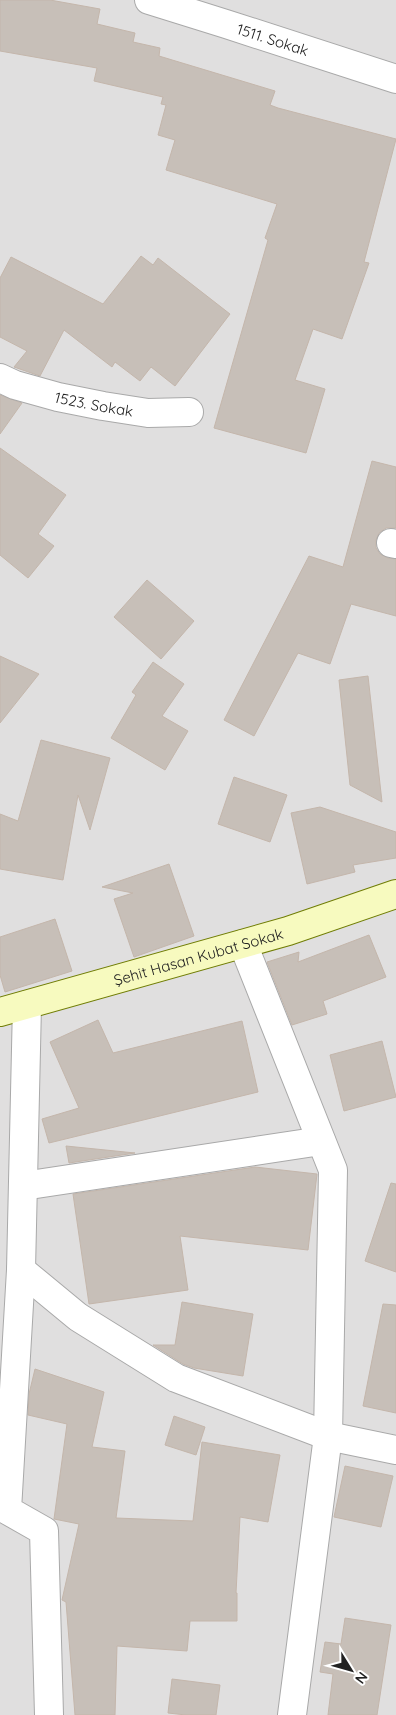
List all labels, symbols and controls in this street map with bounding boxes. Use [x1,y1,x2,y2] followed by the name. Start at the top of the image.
[235,19,311,60] street label: 1511. Sokak
[53,387,135,420] street label: 1523. Sokak
[111,923,285,989] street label: Şehit Hasan Kubat Sokak
[326,1645,376,1695] north arrow
[351,1668,372,1687] text: N

